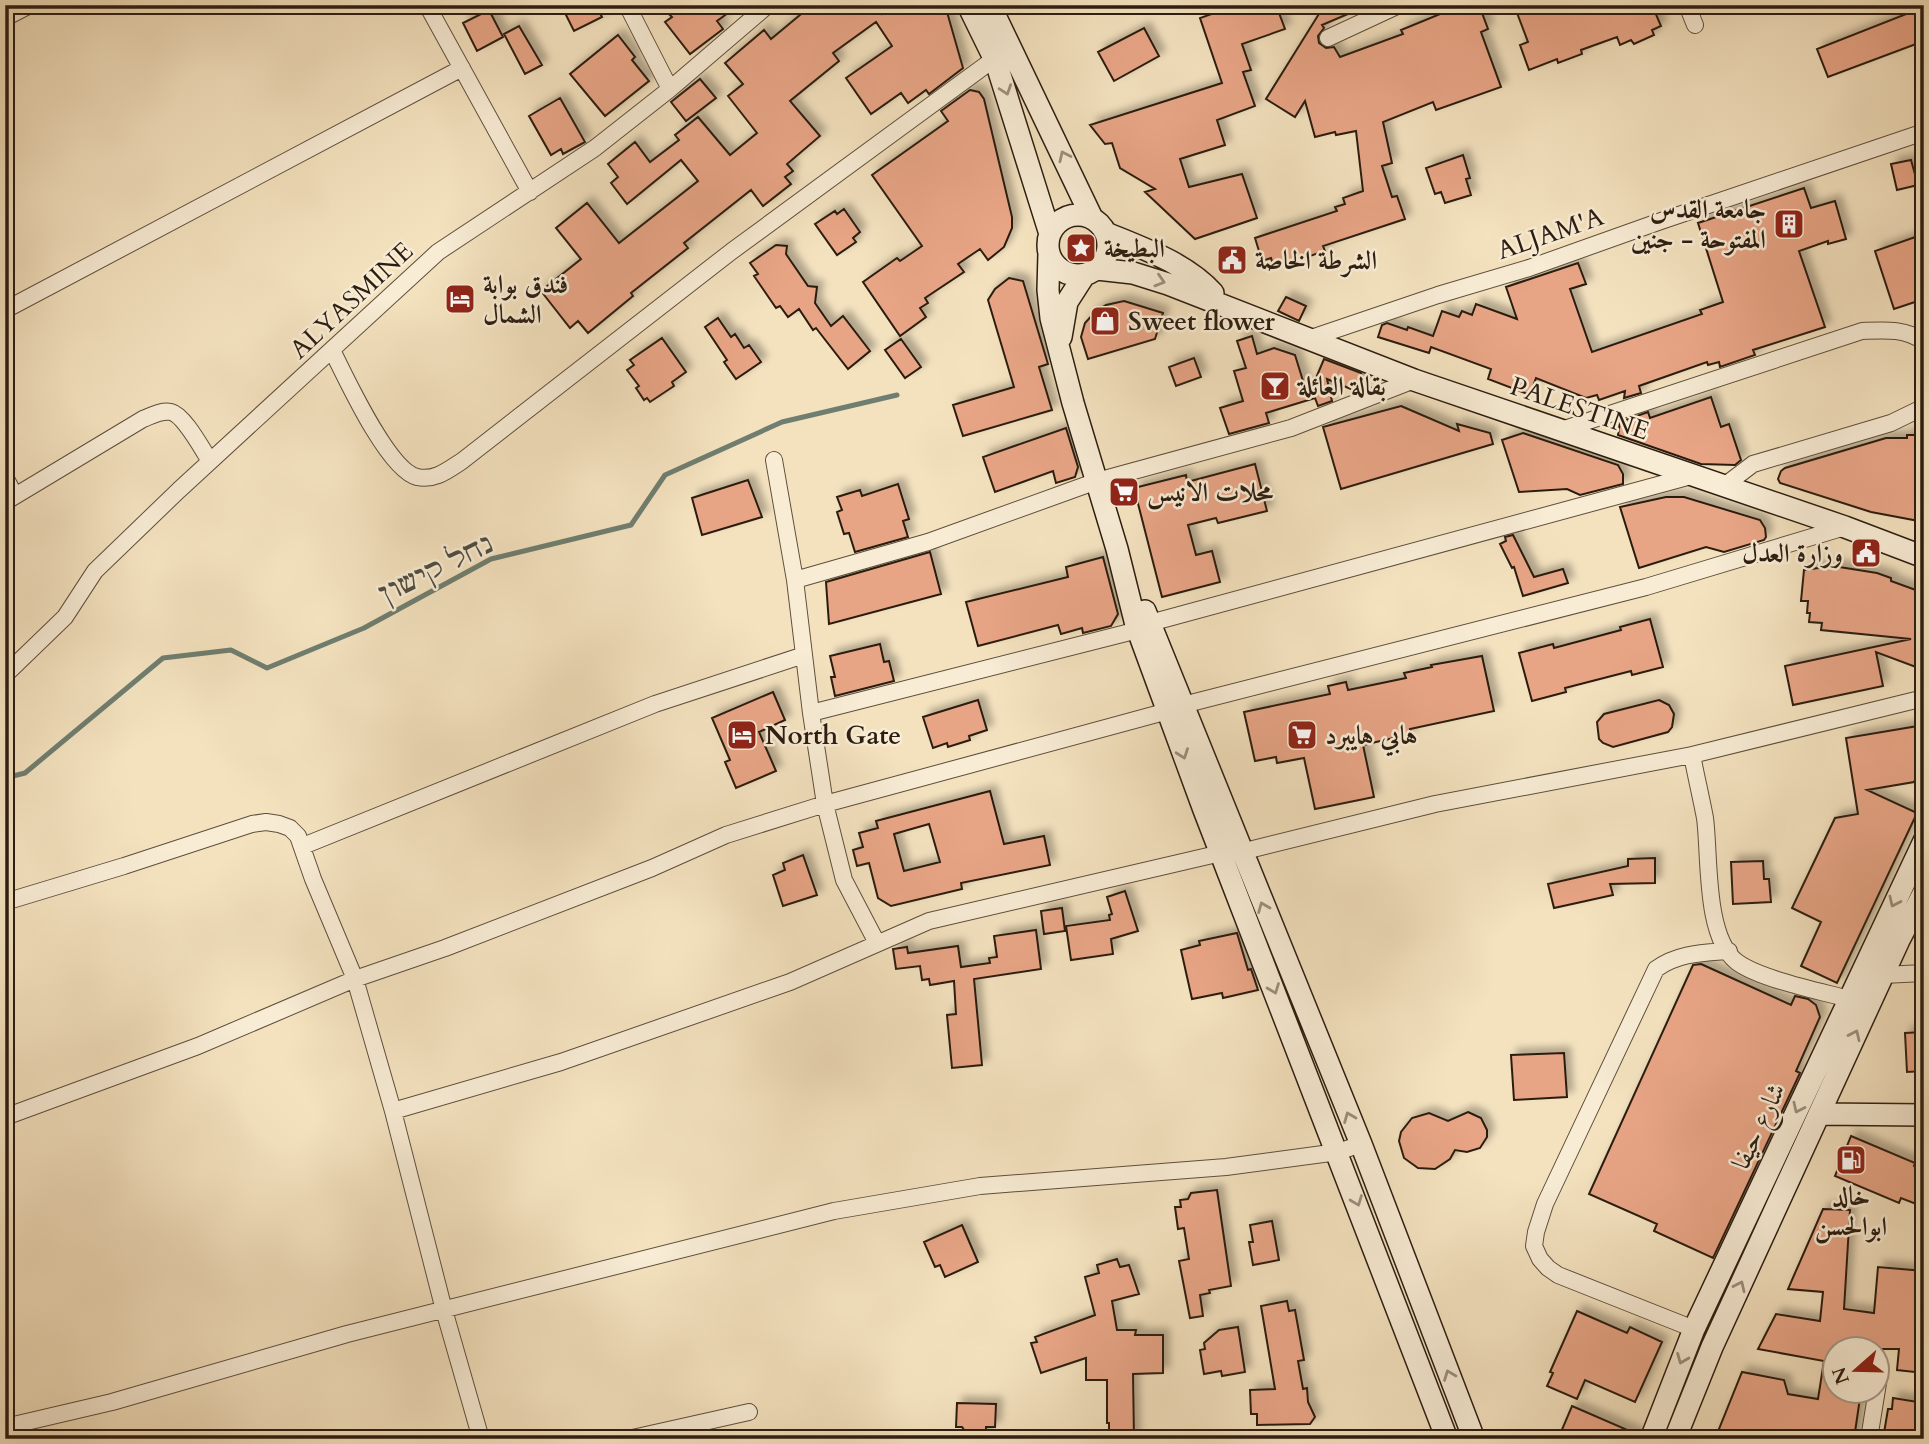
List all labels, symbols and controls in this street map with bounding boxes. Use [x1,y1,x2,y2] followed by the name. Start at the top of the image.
[997,83,1012,95] one-way arrow
[1058,151,1072,163] one-way arrow
[1631,192,1766,257] place label: جامعة القدس المفتوحة - جنين
[1492,199,1609,268] street label: ALJAM'A
[1772,207,1806,241] building icon: جامعة القدس المفتوحة - جنين
[1064,231,1098,265] place icon: البطيخة
[1104,231,1165,266] place label: البطيخة
[282,234,421,367] street label: ALYASMINE
[1215,243,1249,277] public building icon: الشرطة الخاصة
[1255,243,1377,278] place label: الشرطة الخاصة
[483,267,568,332] place label: فندق بوابة الشمال
[1154,273,1166,288] one-way arrow
[443,282,477,316] hotel icon: فندق بوابة الشمال
[1088,304,1122,338] shop icon: Sweet flower
[1128,304,1276,339] place label: Sweet flower
[1506,368,1654,449] street label: PALESTINE
[1258,369,1292,403] bar icon: بقالة العائلة
[1296,369,1386,404] place label: بقالة العائلة
[1107,475,1141,509] supermarket icon: محلات الانيس
[1147,475,1274,510] place label: محلات الانيس
[372,525,499,613] water label: נחל קישון
[1742,536,1843,571] place label: وزارة العدل
[1849,536,1883,570] public building icon: وزارة العدل
[725,718,759,752] hotel icon: North Gate
[765,718,901,753] place label: North Gate
[1285,718,1319,752] supermarket icon: هابي هايبرد
[1325,718,1417,757] place label: هابي هايبرد
[1175,747,1189,759] one-way arrow
[1888,895,1902,907] one-way arrow
[1258,901,1272,913] one-way arrow
[1266,982,1280,994] one-way arrow
[1847,1029,1861,1042] one-way arrow
[1723,1077,1797,1177] street label: شارع حيفا
[1792,1101,1806,1113] one-way arrow
[1344,1112,1358,1124] one-way arrow
[1834,1143,1868,1177] fuel station icon: خالد ابوالحسن
[1815,1179,1887,1244] place label: خالد ابوالحسن
[1348,1194,1362,1206] one-way arrow
[1732,1281,1746,1293] one-way arrow
[1820,1336,1890,1406] north arrow
[1677,1353,1691,1365] one-way arrow
[1826,1363,1856,1388] text: N
[1443,1369,1457,1382] one-way arrow

